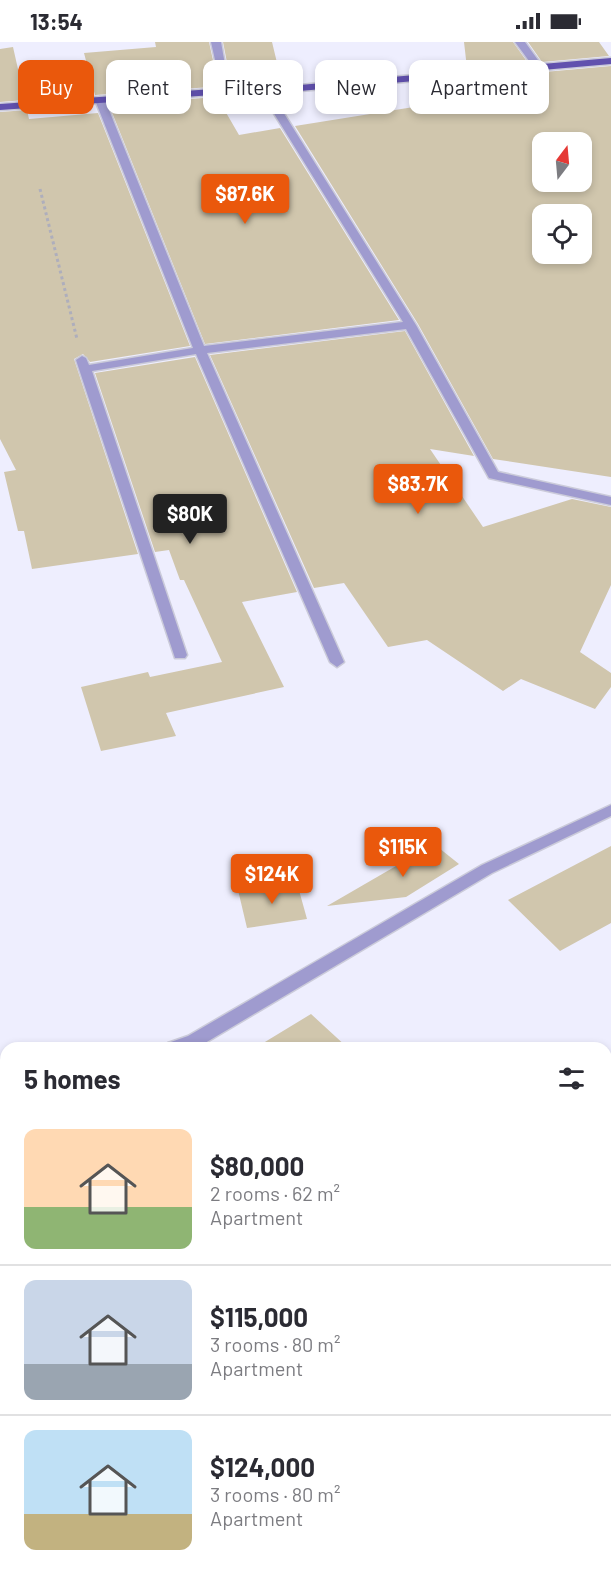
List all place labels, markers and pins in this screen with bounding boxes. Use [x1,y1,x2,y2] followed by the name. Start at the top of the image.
[196,174,294,225] pin: $87.6K
[369,464,467,515] pin: $83.7K
[154,494,226,545] pin: $80K
[361,827,445,878] pin: $115K
[230,854,314,905] pin: $124K

